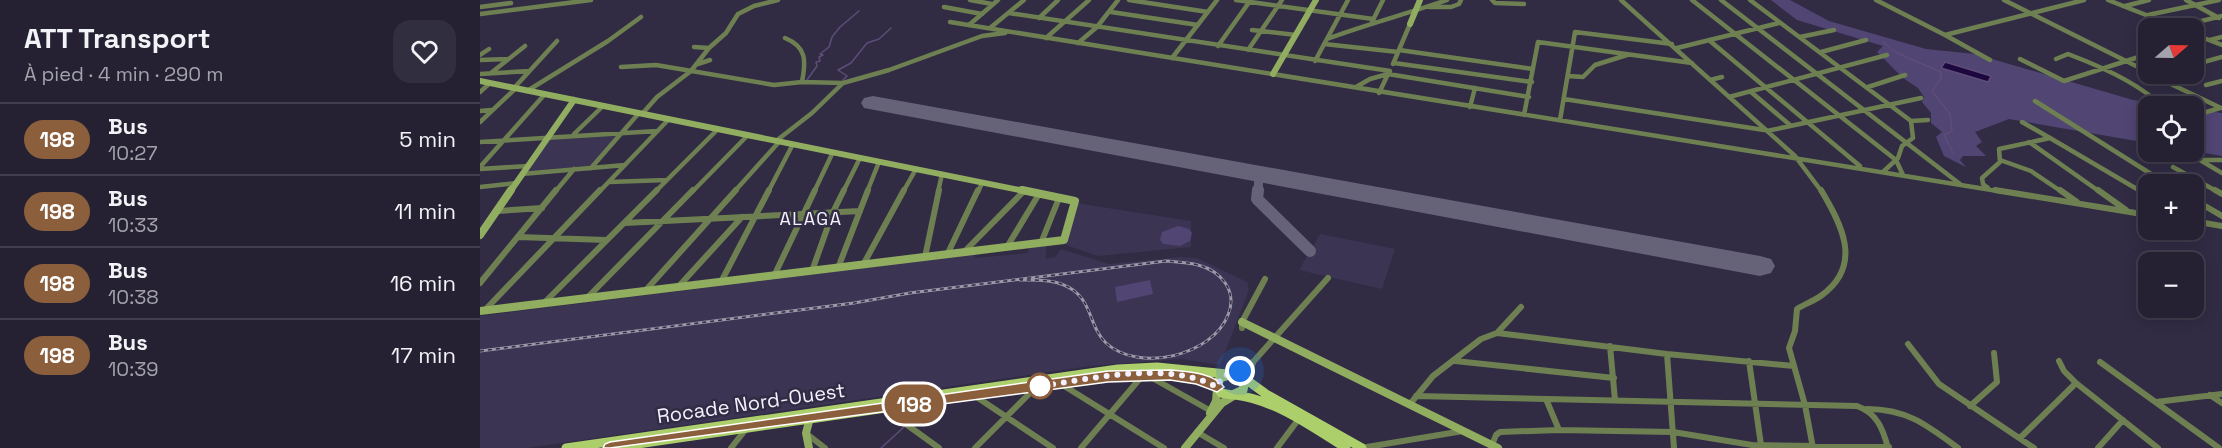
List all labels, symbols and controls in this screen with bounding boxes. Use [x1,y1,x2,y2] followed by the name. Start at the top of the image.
[2138,18,2204,84] north arrow
[2138,18,2204,318] map controls
[24,20,211,56] text: ATT Transport
[393,20,456,83] button: heart
[24,61,223,87] text: À pied · 4 min · 290 m
[2138,96,2204,162] button: locate
[108,112,148,140] text: Bus
[399,125,456,153] text: 5 min
[39,126,75,153] text: 198
[108,140,157,166] text: 10:27
[2138,174,2204,240] button: +
[108,184,148,212] text: Bus
[394,197,456,225] text: 11 min
[39,198,75,225] text: 198
[779,207,843,230] district label: ALAGA
[108,212,158,238] text: 10:33
[2138,252,2204,318] button: −
[108,256,148,284] text: Bus
[390,269,456,297] text: 16 min
[39,270,75,297] text: 198
[108,284,159,310] text: 10:38
[108,328,148,356] text: Bus
[391,341,456,369] text: 17 min
[39,342,75,369] text: 198
[108,356,159,382] text: 10:39
[1225,356,1255,386] your location
[1027,373,1053,399] unlabelled marker
[655,377,847,429] street label: Rocade Nord-Ouest
[880,384,948,424] line badge: 198
[896,391,932,418] text: 198

